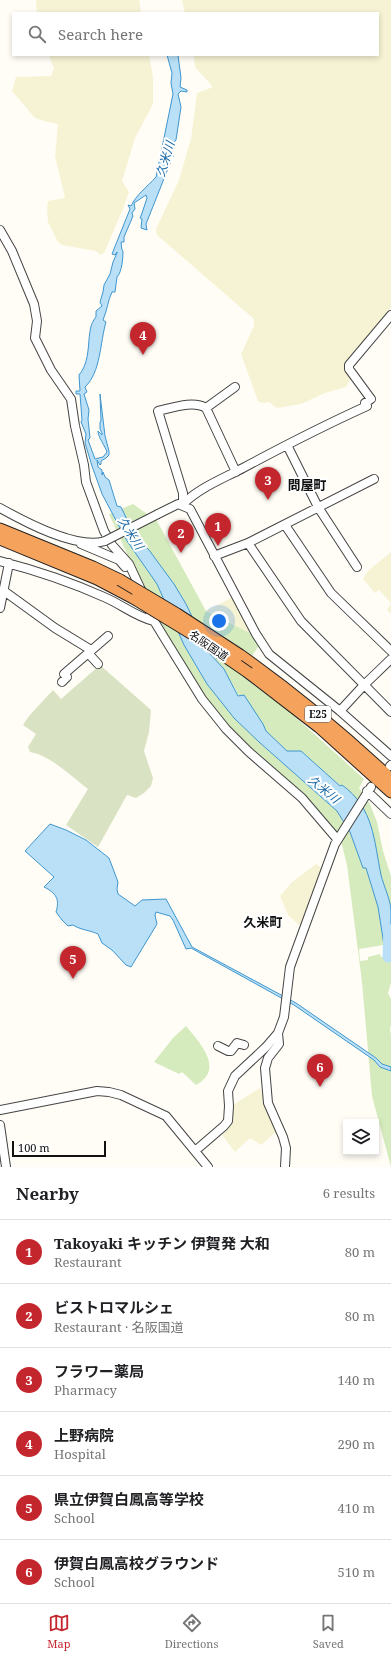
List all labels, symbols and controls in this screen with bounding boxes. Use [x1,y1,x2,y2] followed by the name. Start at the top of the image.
[12,12,379,56] search box
[26,23,48,45] icon: search
[58,24,143,44] text: Search here
[152,137,179,179] water label: 久米川
[130,322,156,355] pin: 4
[255,467,281,500] pin: 3
[287,476,327,494] district label: 問屋町
[114,513,149,554] water label: 久米川
[205,513,231,546] pin: 1
[168,520,194,553] pin: 2
[209,611,229,631] your location
[187,626,231,664] street label: 名阪国道
[305,706,331,722] road number: E25
[305,771,345,808] water label: 久米川
[243,913,283,931] district label: 久米町
[60,946,86,979] pin: 5
[307,1054,333,1087] pin: 6
[343,1119,379,1155] map controls
[343,1119,379,1155] button: layers
[12,1139,106,1158] scale bar
[18,1140,50,1155] text: 100 m
[16,1182,79,1205] text: Nearby
[323,1184,375,1202] text: 6 results
[54,1233,270,1253] text: Takoyaki キッチン 伊賀発 大和
[25,1243,33,1261] text: 1
[345,1243,375,1261] text: 80 m
[54,1253,122,1271] text: Restaurant
[54,1297,174,1317] text: ビストロマルシェ
[25,1307,33,1325] text: 2
[345,1307,375,1325] text: 80 m
[54,1318,184,1336] text: Restaurant · 名阪国道
[54,1361,144,1381] text: フラワー薬局
[25,1371,33,1389] text: 3
[338,1371,375,1389] text: 140 m
[54,1381,117,1399] text: Pharmacy
[54,1425,114,1445] text: 上野病院
[25,1435,33,1453] text: 4
[338,1435,375,1453] text: 290 m
[54,1445,106,1463] text: Hospital
[54,1489,204,1509] text: 県立伊賀白鳳高等学校
[25,1499,33,1517] text: 5
[338,1499,375,1517] text: 410 m
[54,1509,95,1527] text: School
[54,1553,219,1573] text: 伊賀白鳳高校グラウンド
[25,1563,33,1581] text: 6
[338,1563,375,1581] text: 510 m
[54,1573,95,1591] text: School
[47,1612,70,1651] tab: Map
[165,1612,218,1651] tab: Directions
[313,1612,344,1651] tab: Saved

